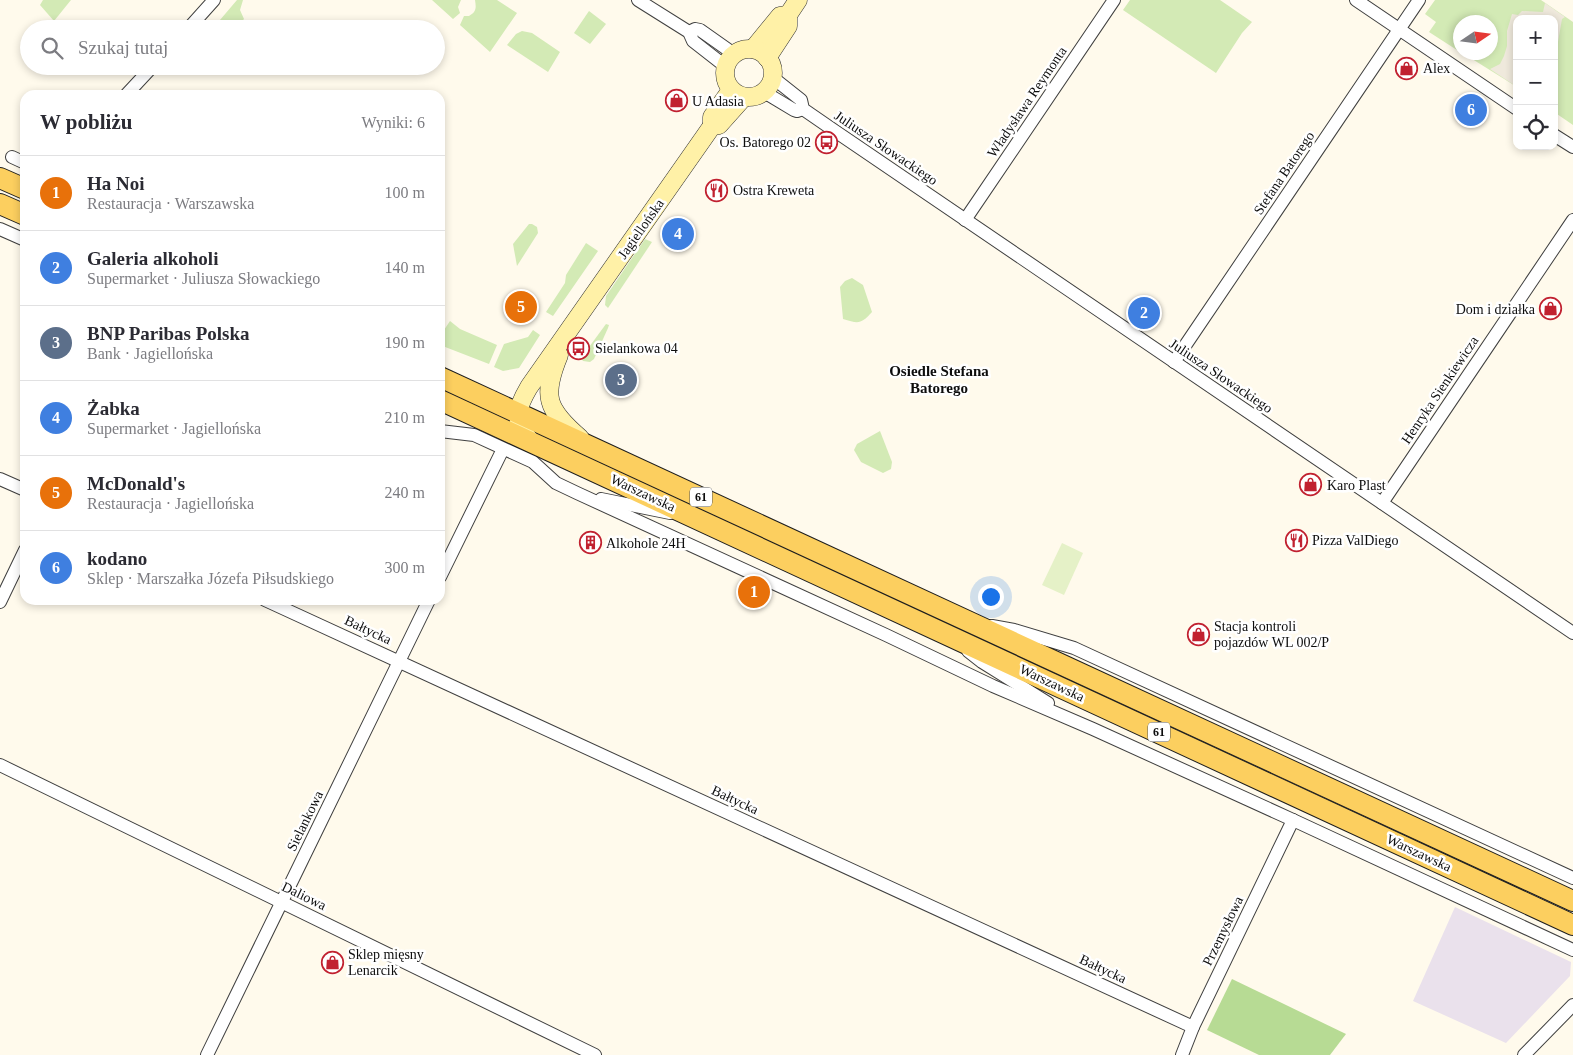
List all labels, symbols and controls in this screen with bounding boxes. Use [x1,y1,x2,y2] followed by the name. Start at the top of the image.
[1453,15,1498,60] north arrow
[1513,15,1558,150] map controls
[1513,15,1558,60] button: +
[20,20,445,75] search box
[38,34,66,62] icon: search
[78,37,168,58] text: Szukaj tutaj
[984,43,1070,160] street label: Władysława Reymonta
[1395,56,1419,80] shop icon: Alex
[1513,60,1558,105] button: −
[1423,61,1450,76] place label: Alex
[664,89,688,113] shop icon: U Adasia
[1455,91,1487,129] pin: 6
[692,94,745,109] place label: U Adasia
[1513,105,1558,150] button: locate
[832,108,940,188] street label: Juliusza Słowackiego
[40,110,132,134] text: W pobliżu
[362,114,425,131] text: Wyniki: 6
[1251,129,1317,217] street label: Stefana Batorego
[815,130,839,154] bus stop icon: Os. Batorego 02
[720,135,811,150] place label: Os. Batorego 02
[87,173,145,194] text: Ha Noi
[705,178,729,202] restaurant icon: Ostra Kreweta
[733,183,815,198] place label: Ostra Kreweta
[52,184,60,201] text: 1
[385,184,425,201] text: 100 m
[87,195,254,212] text: Restauracja · Warszawska
[615,196,667,262] street label: Jagiellońska
[662,215,694,253] pin: 4
[87,248,218,269] text: Galeria alkoholi
[52,259,60,276] text: 2
[385,259,425,276] text: 140 m
[87,270,320,287] text: Supermarket · Juliusza Słowackiego
[505,288,537,326] pin: 5
[1128,294,1160,332] pin: 2
[1539,297,1563,321] shop icon: Dom i działka
[1456,302,1536,317] place label: Dom i działka
[87,323,250,344] text: BNP Paribas Polska
[1398,333,1482,447] street label: Henryka Sienkiewicza
[52,334,60,351] text: 3
[385,334,425,351] text: 190 m
[567,336,591,360] bus stop icon: Sielankowa 04
[1167,336,1275,416] street label: Juliusza Słowackiego
[595,341,678,356] place label: Sielankowa 04
[87,345,213,362] text: Bank · Jagiellońska
[605,361,637,399] pin: 3
[889,363,989,396] district label: Osiedle Stefana Batorego
[87,398,140,419] text: Żabka
[52,409,60,426] text: 4
[385,409,425,426] text: 210 m
[87,420,261,437] text: Supermarket · Jagiellońska
[608,471,678,515] street label: Warszawska
[87,473,185,494] text: McDonald's
[1299,473,1323,497] shop icon: Karo Plast
[1327,478,1386,493] place label: Karo Plast
[52,484,60,501] text: 5
[385,484,425,501] text: 240 m
[690,488,712,507] road number: 61
[87,495,254,512] text: Restauracja · Jagiellońska
[1284,528,1308,552] restaurant icon: Pizza ValDiego
[578,531,602,555] building icon: Alkohole 24H
[1312,533,1398,548] place label: Pizza ValDiego
[606,536,686,551] place label: Alkohole 24H
[87,548,147,569] text: kodano
[52,559,60,576] text: 6
[385,559,425,576] text: 300 m
[87,570,334,587] text: Sklep · Marszałka Józefa Piłsudskiego
[738,573,770,611] pin: 1
[978,584,1004,610] your location
[342,613,394,648] street label: Bałtycka
[1214,619,1329,650] place label: Stacja kontroli pojazdów WL 002/P
[1186,622,1210,646] shop icon: Stacja kontroli pojazdów WL 002/P
[1017,661,1087,705] street label: Warszawska
[1148,722,1170,742] road number: 61
[709,783,761,818] street label: Bałtycka
[284,788,326,854] street label: Sielankowa
[1384,831,1454,875] street label: Warszawska
[279,879,329,913] street label: Daliowa
[1200,893,1247,968] street label: Przemysłowa
[348,947,424,978] place label: Sklep mięsny Lenarcik
[320,950,344,974] shop icon: Sklep mięsny Lenarcik
[1077,952,1129,987] street label: Bałtycka

